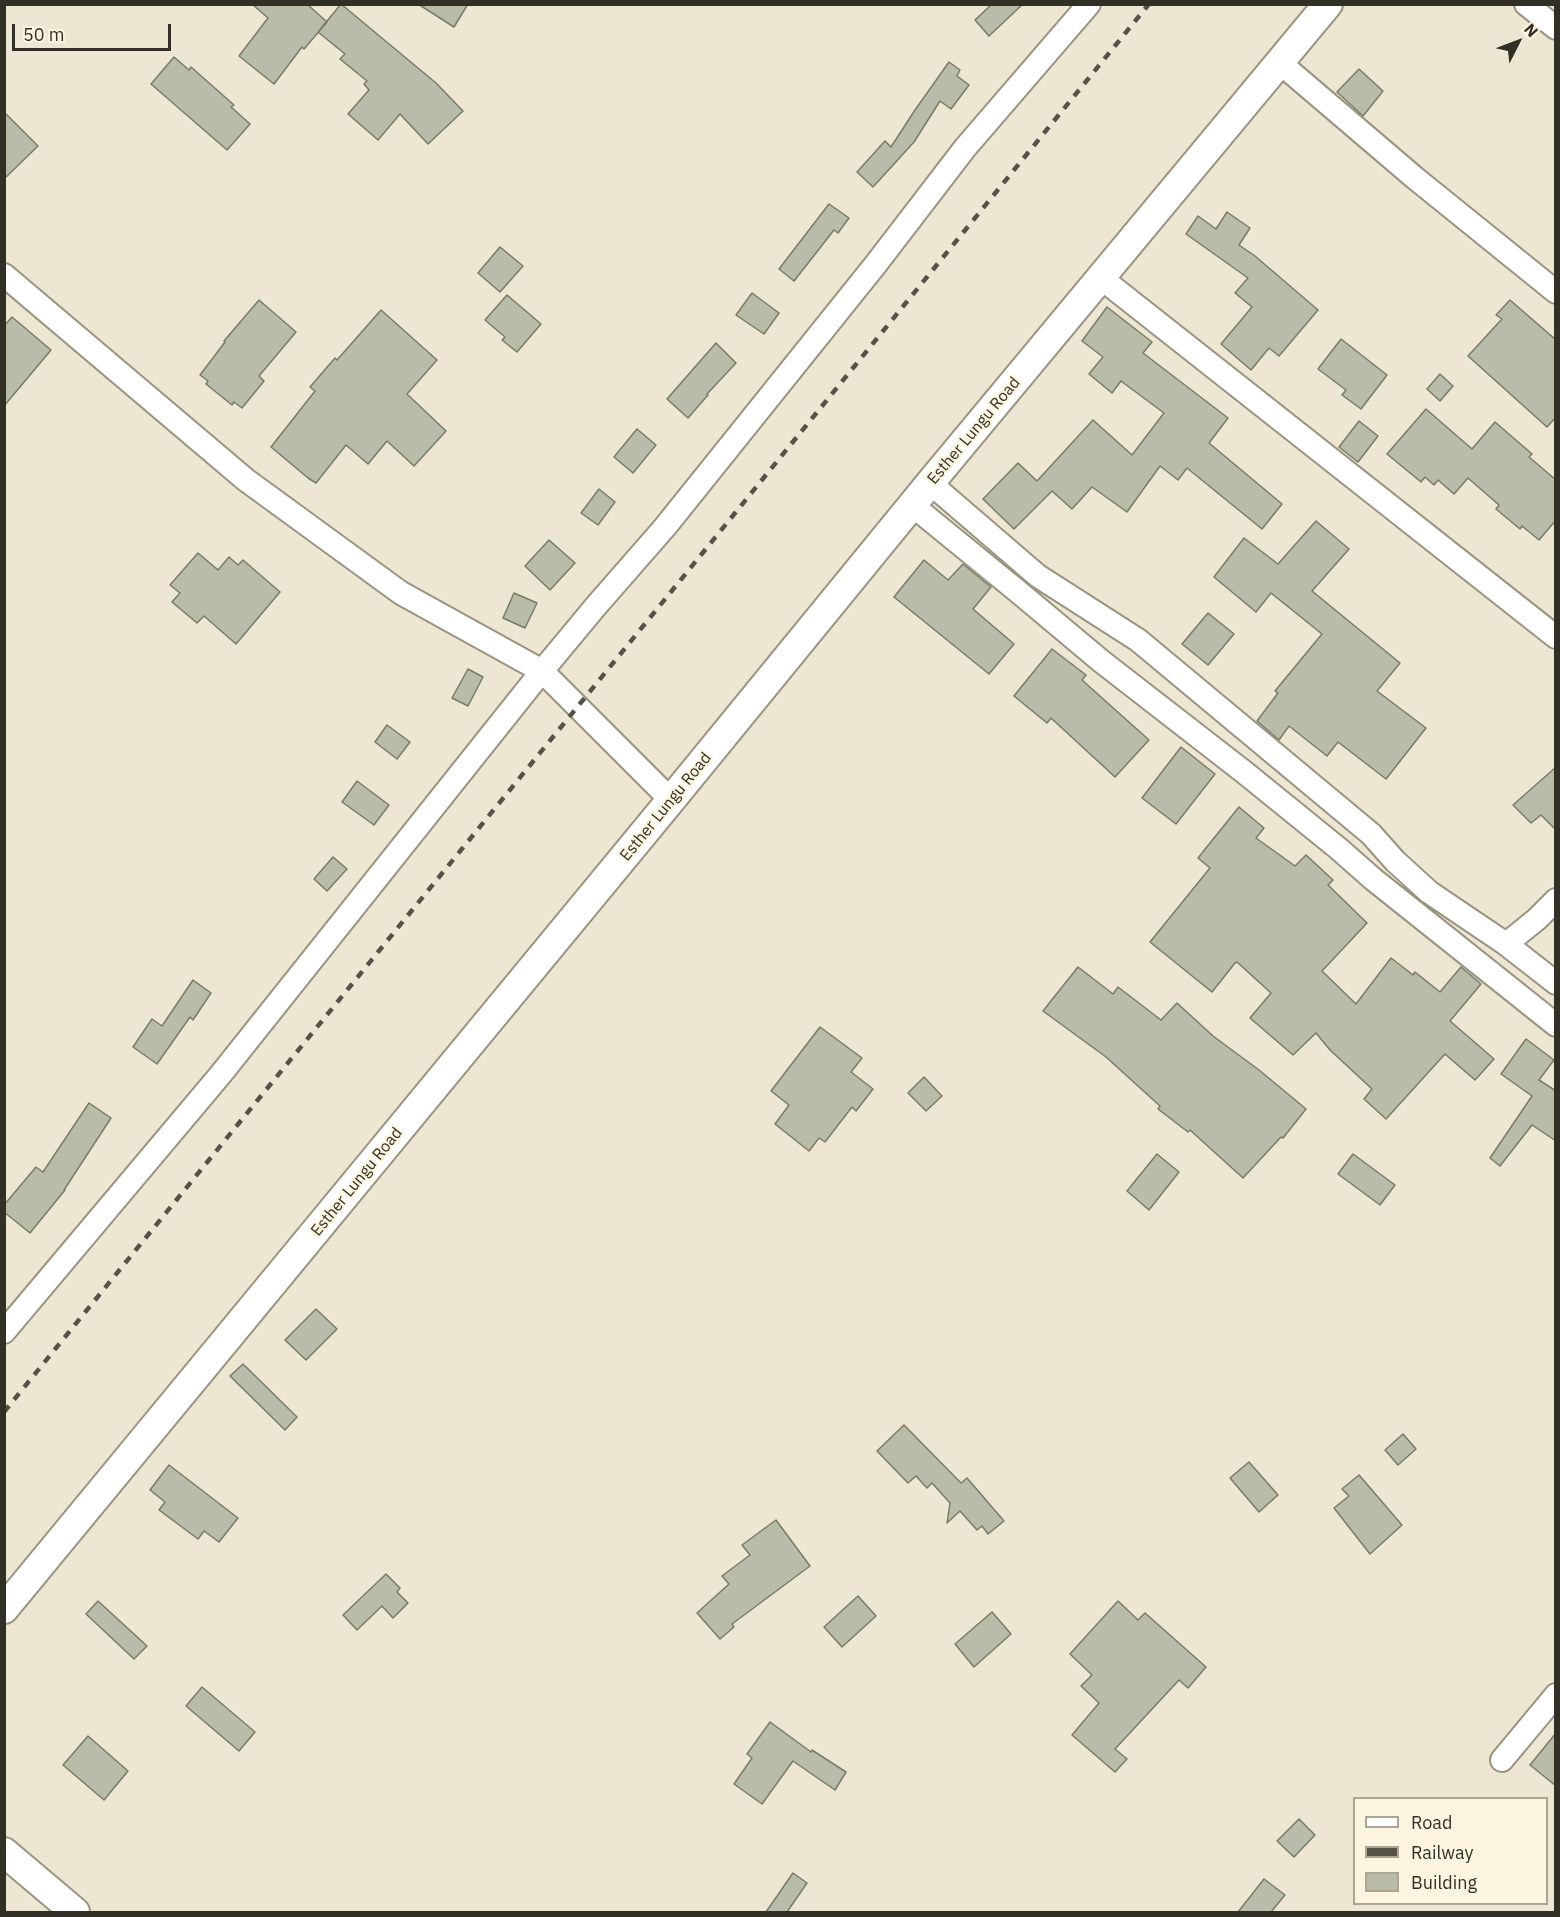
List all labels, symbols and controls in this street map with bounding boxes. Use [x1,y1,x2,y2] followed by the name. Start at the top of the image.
[15,12,174,50] scale bar
[1488,12,1548,72] north arrow
[1520,19,1543,41] text: N
[23,23,65,46] text: 50 m
[924,373,1024,489] street label: Esther Lungu Road
[616,749,716,865] street label: Esther Lungu Road
[307,1124,407,1240] street label: Esther Lungu Road
[1353,1797,1548,1905] legend
[1411,1811,1452,1834] text: Road
[1411,1841,1473,1864] text: Railway
[1411,1871,1477,1894] text: Building

